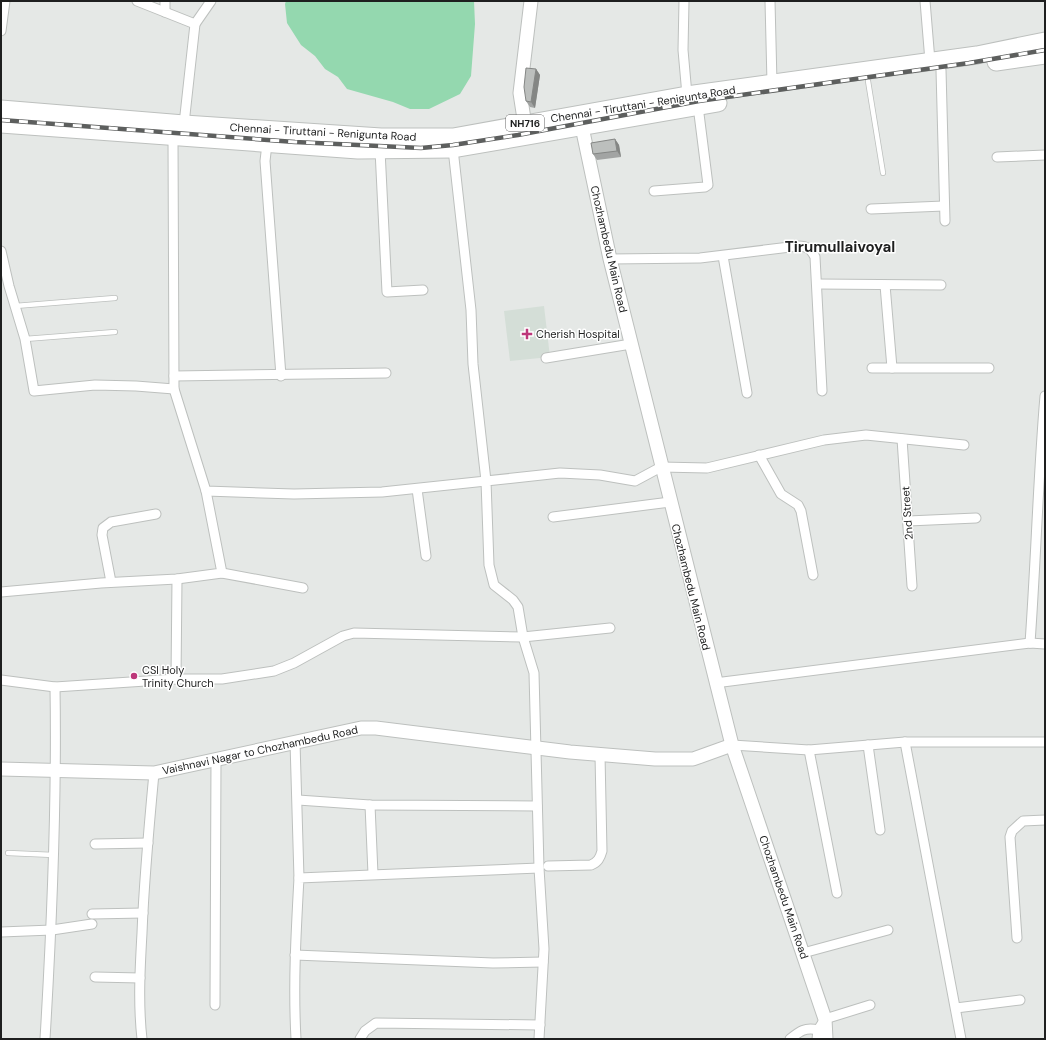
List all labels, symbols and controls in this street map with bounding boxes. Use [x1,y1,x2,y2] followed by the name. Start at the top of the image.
[550,82,737,126] street label: Chennai - Tiruttani - Renigunta Road
[506,115,544,131] road number: NH716
[229,120,417,144] street label: Chennai - Tiruttani - Renigunta Road
[588,184,630,314] street label: Chozhambedu Main Road
[785,237,895,257] district label: Tirumullaivoyal
[536,327,620,341] place label: Cherish Hospital
[521,328,533,340] marker: Cherish Hospital
[898,486,916,540] street label: 2nd Street
[668,522,714,652] street label: Chozhambedu Main Road
[142,663,214,690] place label: CSI Holy Trinity Church
[129,671,139,681] marker: CSI Holy Trinity Church
[161,722,359,778] street label: Vaishnavi Nagar to Chozhambedu Road
[756,833,812,961] street label: Chozhambedu Main Road

